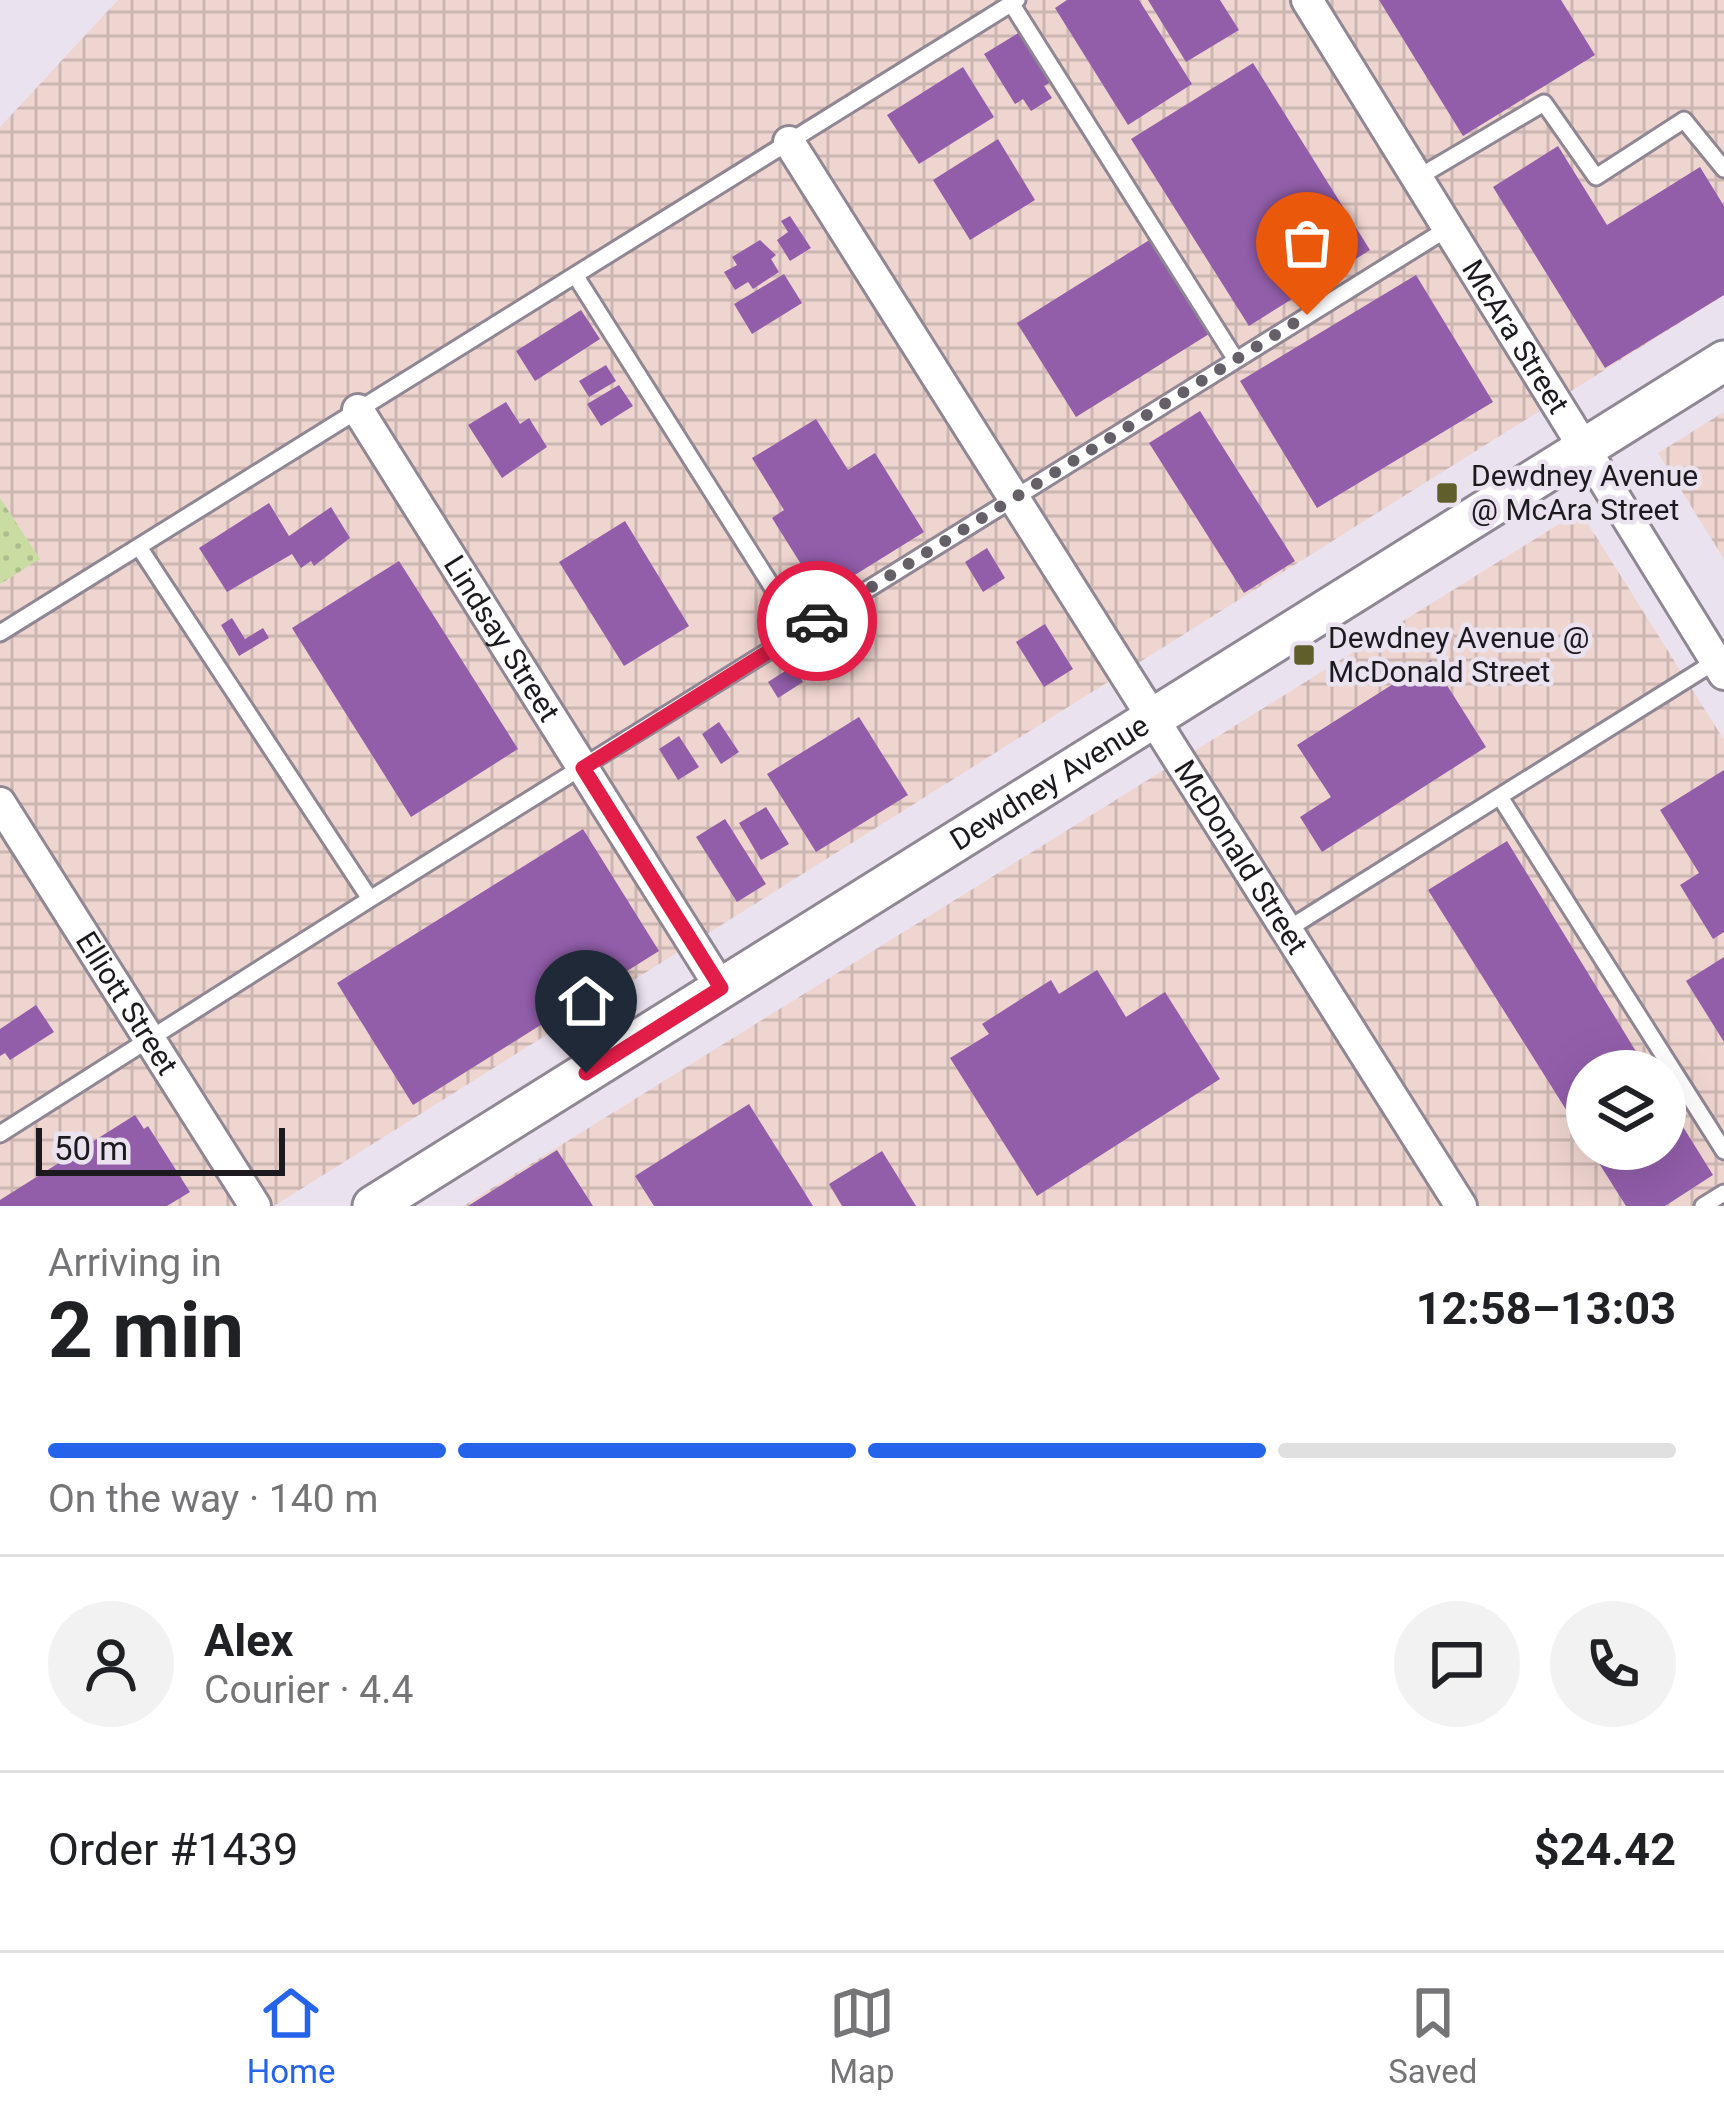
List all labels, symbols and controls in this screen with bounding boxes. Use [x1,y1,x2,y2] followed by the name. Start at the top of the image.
[1256,192,1358,315] pin
[1274,210,1340,276] icon: bag
[1455,253,1576,420] street label: McAra Street
[1471,458,1698,527] place label: Dewdney Avenue @ McAra Street
[1434,480,1460,506] marker: Dewdney Avenue @ McAra Street
[437,549,567,728] street label: Lindsay Street
[757,561,877,681] courier
[784,588,850,654] icon: car
[1328,620,1589,689] place label: Dewdney Avenue @ McDonald Street
[1291,642,1317,668] marker: Dewdney Avenue @ McDonald Street
[944,707,1155,857] street label: Dewdney Avenue
[1167,754,1315,960] street label: McDonald Street
[69,925,185,1081] street label: Elliott Street
[535,950,637,1073] pin
[553,968,619,1034] icon: home
[1566,1050,1686,1170] map controls
[1566,1050,1686,1170] button: layers
[36,1122,285,1175] scale bar
[54,1129,128,1168] text: 50 m
[48,1240,222,1286] text: Arriving in
[1416,1282,1676,1335] text: 12:58–13:03
[48,1285,244,1376] text: 2 min
[48,1476,379,1522] text: On the way · 140 m
[48,1601,174,1727] button: person
[1394,1601,1520,1727] button: chat
[1550,1601,1676,1727] button: phone
[204,1614,293,1667] text: Alex
[204,1667,413,1713] text: Courier · 4.4
[48,1823,298,1876] text: Order #1439
[1534,1823,1676,1876] text: $24.42
[247,1980,335,2091] tab: Home
[829,1980,895,2091] tab: Map
[1388,1980,1477,2091] tab: Saved

